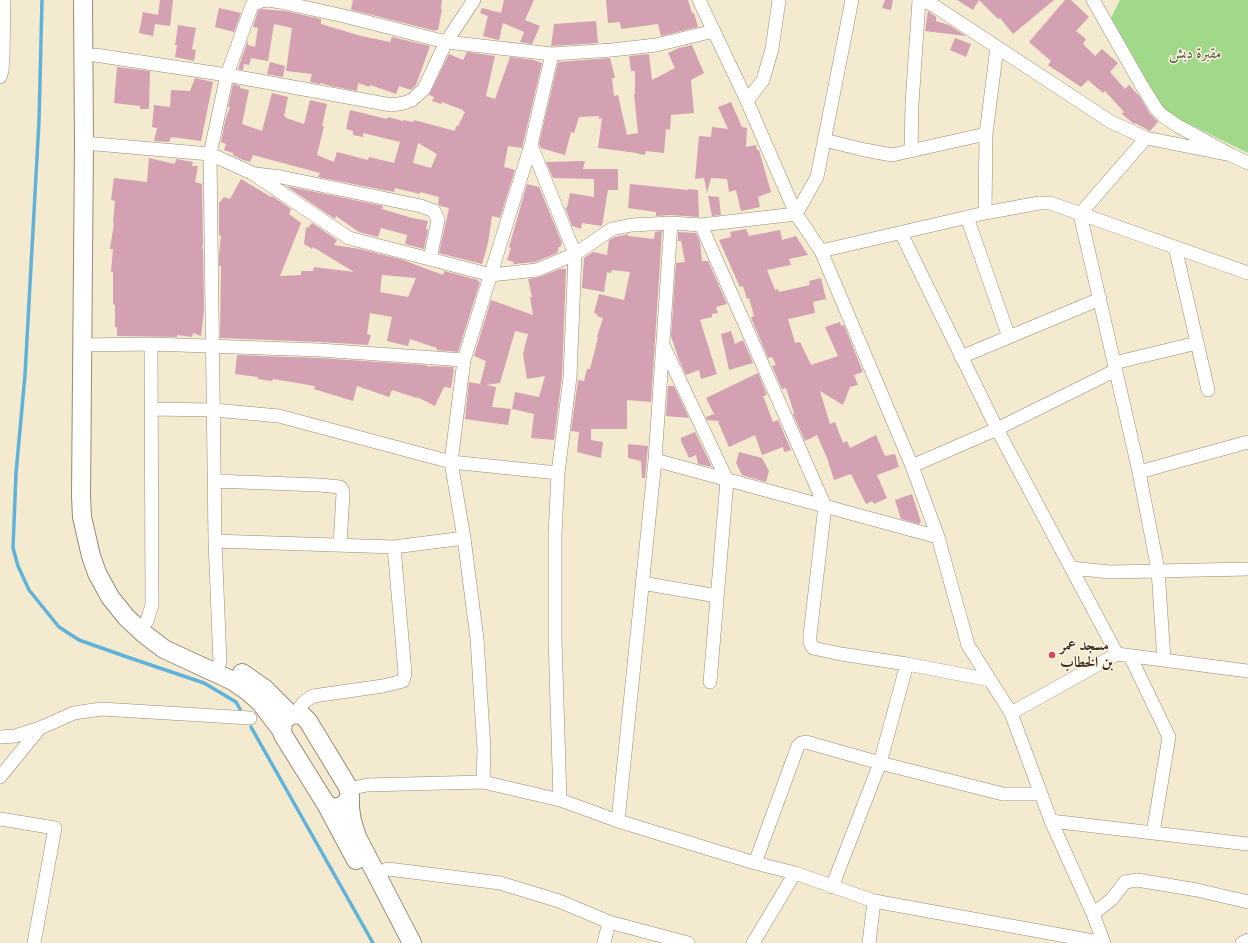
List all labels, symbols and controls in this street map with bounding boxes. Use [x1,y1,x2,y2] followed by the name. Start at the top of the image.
[1169,45,1221,63] park label: مقبرة دبش
[1060,637,1113,672] place label: مسجد عمر بن الخطاب
[1047,650,1057,660] marker: مسجد عمر بن الخطاب

